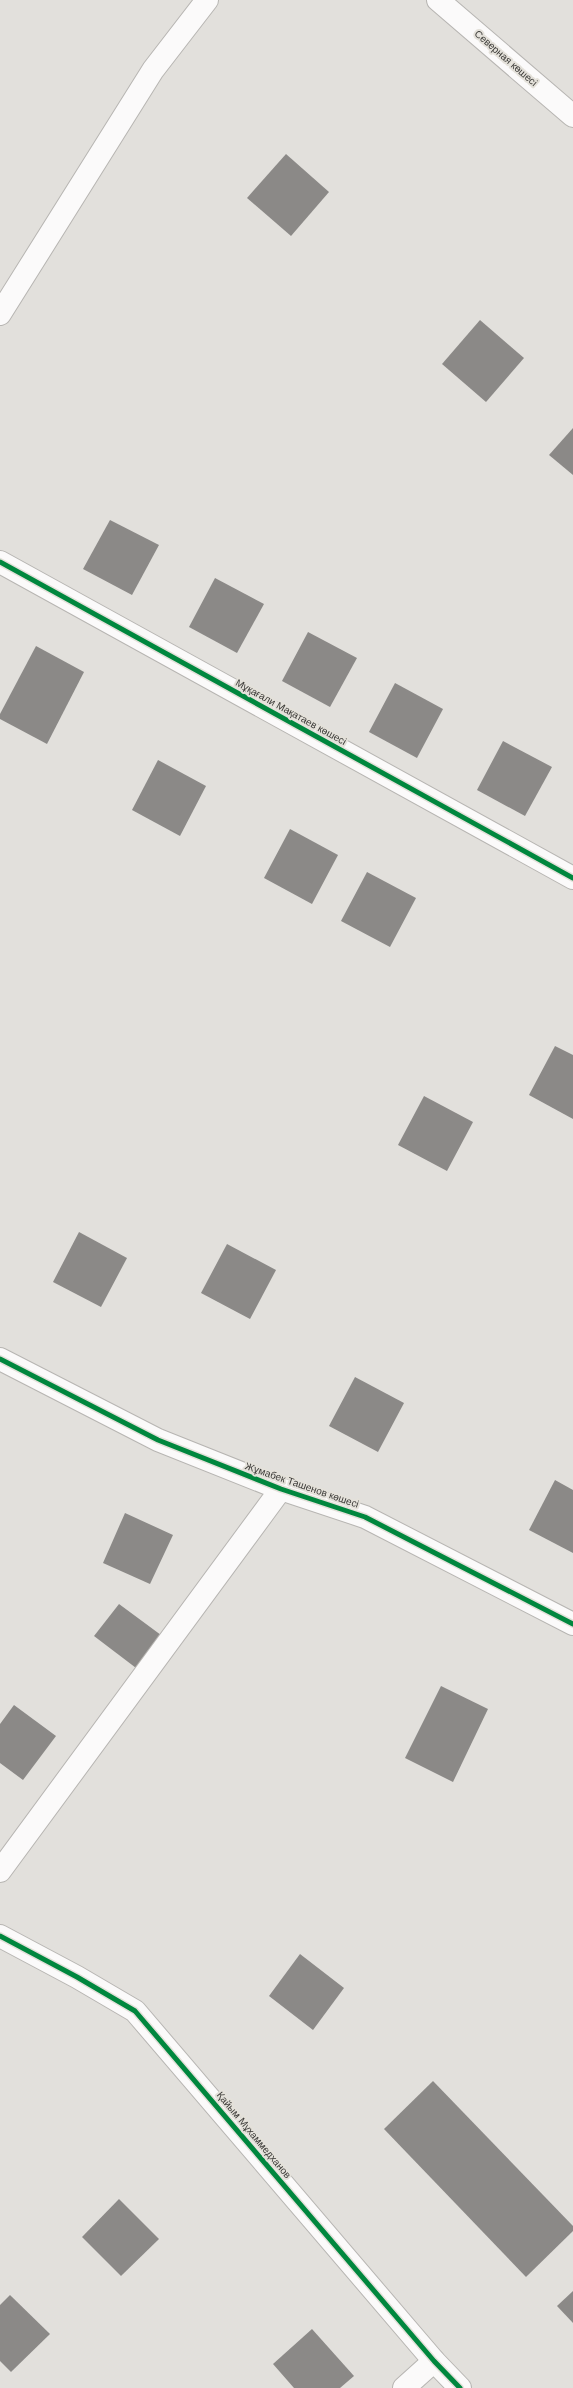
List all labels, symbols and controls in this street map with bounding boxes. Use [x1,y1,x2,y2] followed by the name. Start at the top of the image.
[473,28,539,88] street label: Северная көшесі
[234,677,348,747] street label: Мұқағали Мақатаев көшесі
[244,1460,360,1510] street label: Жұмабек Ташенов көшесі
[215,2090,293,2180] street label: Қайым Мұхаммедханов

